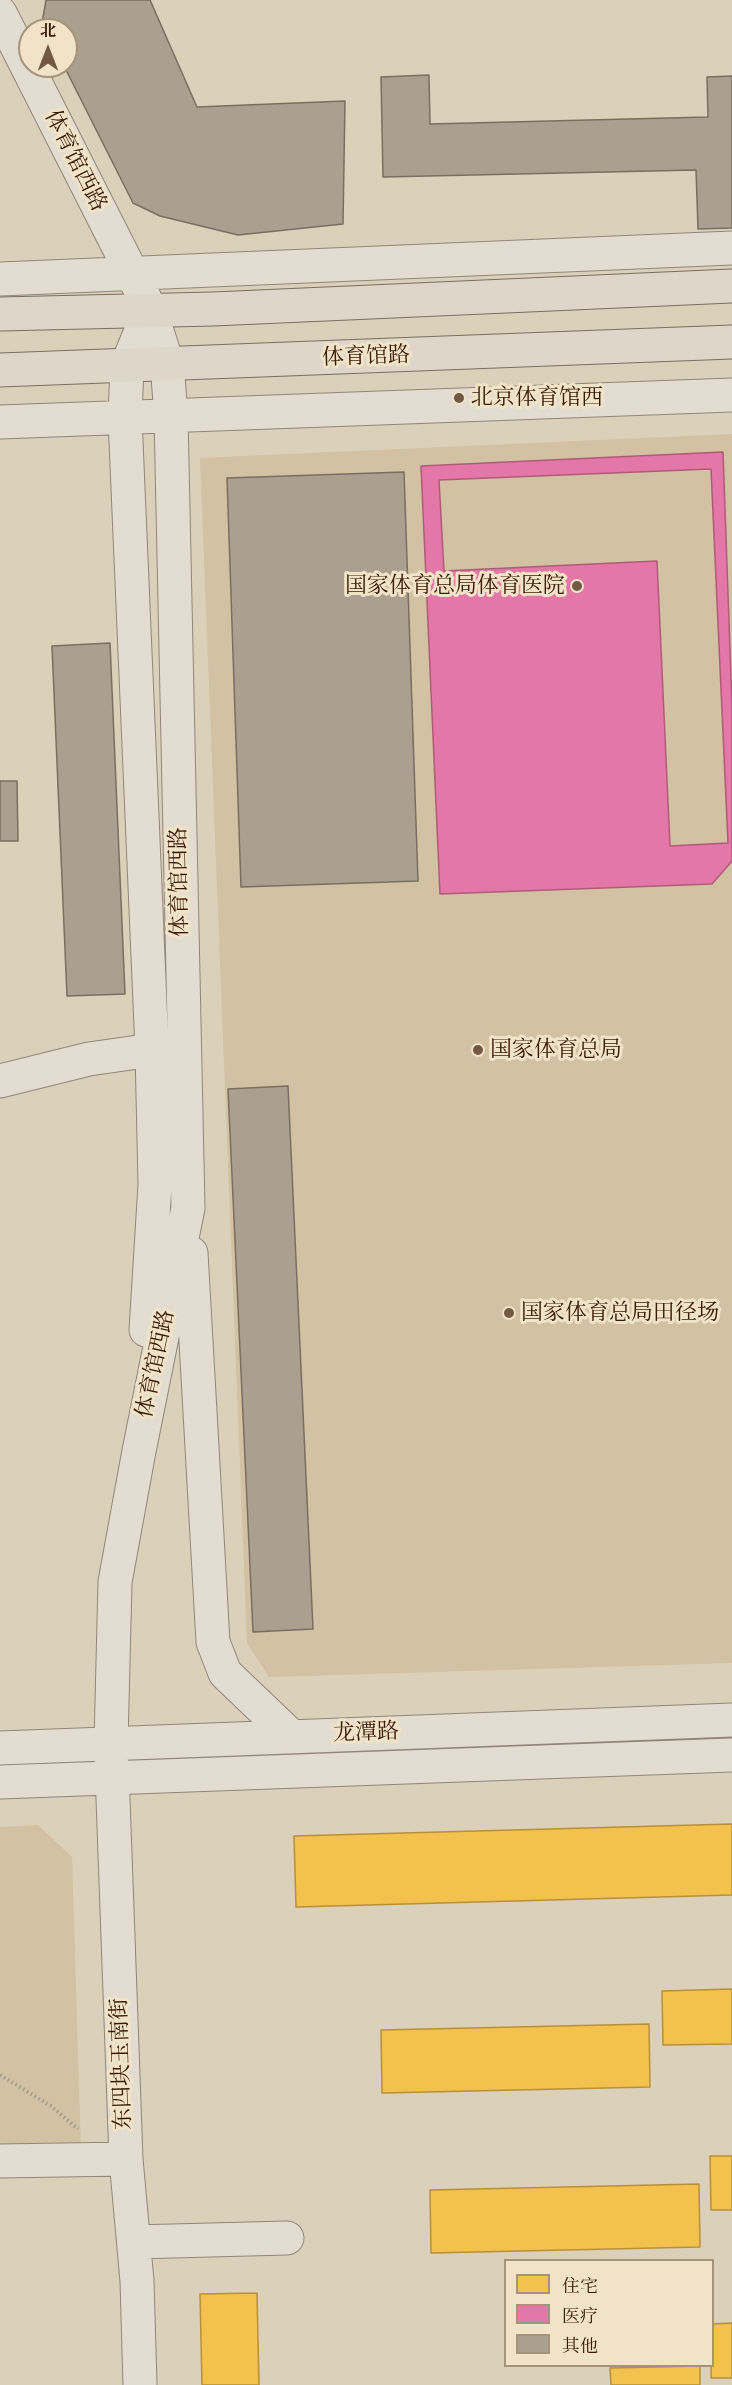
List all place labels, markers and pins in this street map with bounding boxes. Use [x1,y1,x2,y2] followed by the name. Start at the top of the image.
[471,385,603,411] place label: 北京体育馆西
[452,391,466,405] marker: 北京体育馆西
[345,573,565,599] place label: 国家体育总局体育医院
[570,579,584,593] marker: 国家体育总局体育医院
[490,1037,622,1063] place label: 国家体育总局
[471,1043,485,1057] marker: 国家体育总局
[521,1300,719,1326] place label: 国家体育总局田径场
[502,1306,516,1320] marker: 国家体育总局田径场

